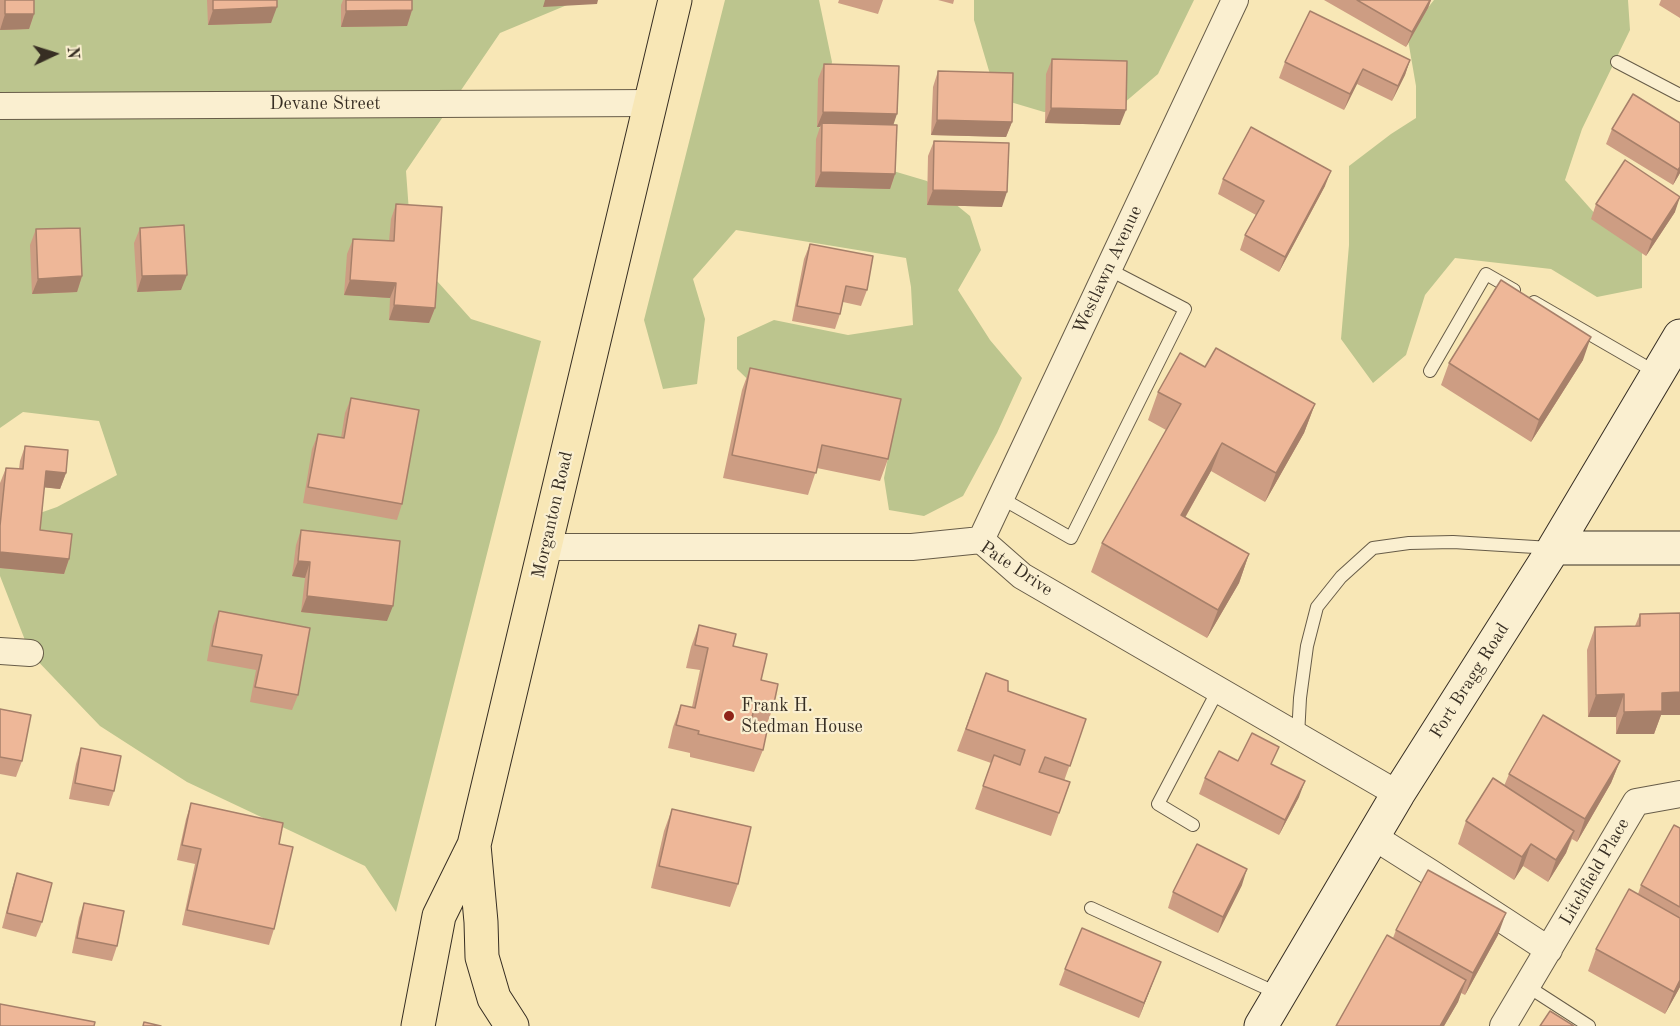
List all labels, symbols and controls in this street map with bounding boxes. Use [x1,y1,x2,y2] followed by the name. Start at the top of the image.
[24,24,84,84] north arrow
[64,46,80,59] text: N
[270,93,380,115] street label: Devane Street
[1069,202,1147,338] street label: Westlawn Avenue
[528,449,578,581] street label: Morganton Road
[975,537,1057,601] street label: Pate Drive
[1426,619,1514,743] street label: Fort Bragg Road
[741,695,863,738] place label: Frank H. Stedman House
[722,709,736,723] marker: Frank H. Stedman House
[1556,815,1634,929] street label: Litchfield Place

